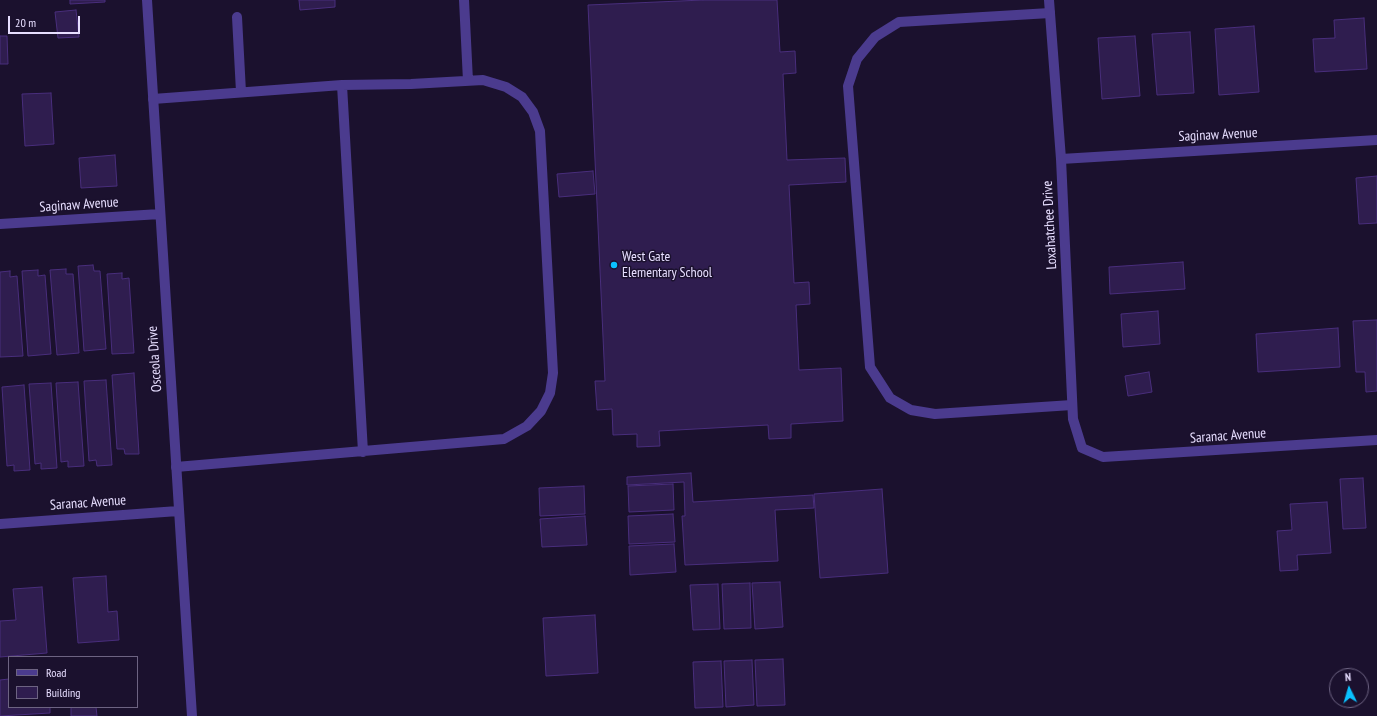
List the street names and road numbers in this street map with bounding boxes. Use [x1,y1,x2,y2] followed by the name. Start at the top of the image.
[1178,125,1258,145] street label: Saginaw Avenue
[1039,180,1061,270] street label: Loxahatchee Drive
[39,194,119,216] street label: Saginaw Avenue
[144,325,166,393] street label: Osceola Drive
[1189,425,1267,447] street label: Saranac Avenue
[49,492,127,514] street label: Saranac Avenue

